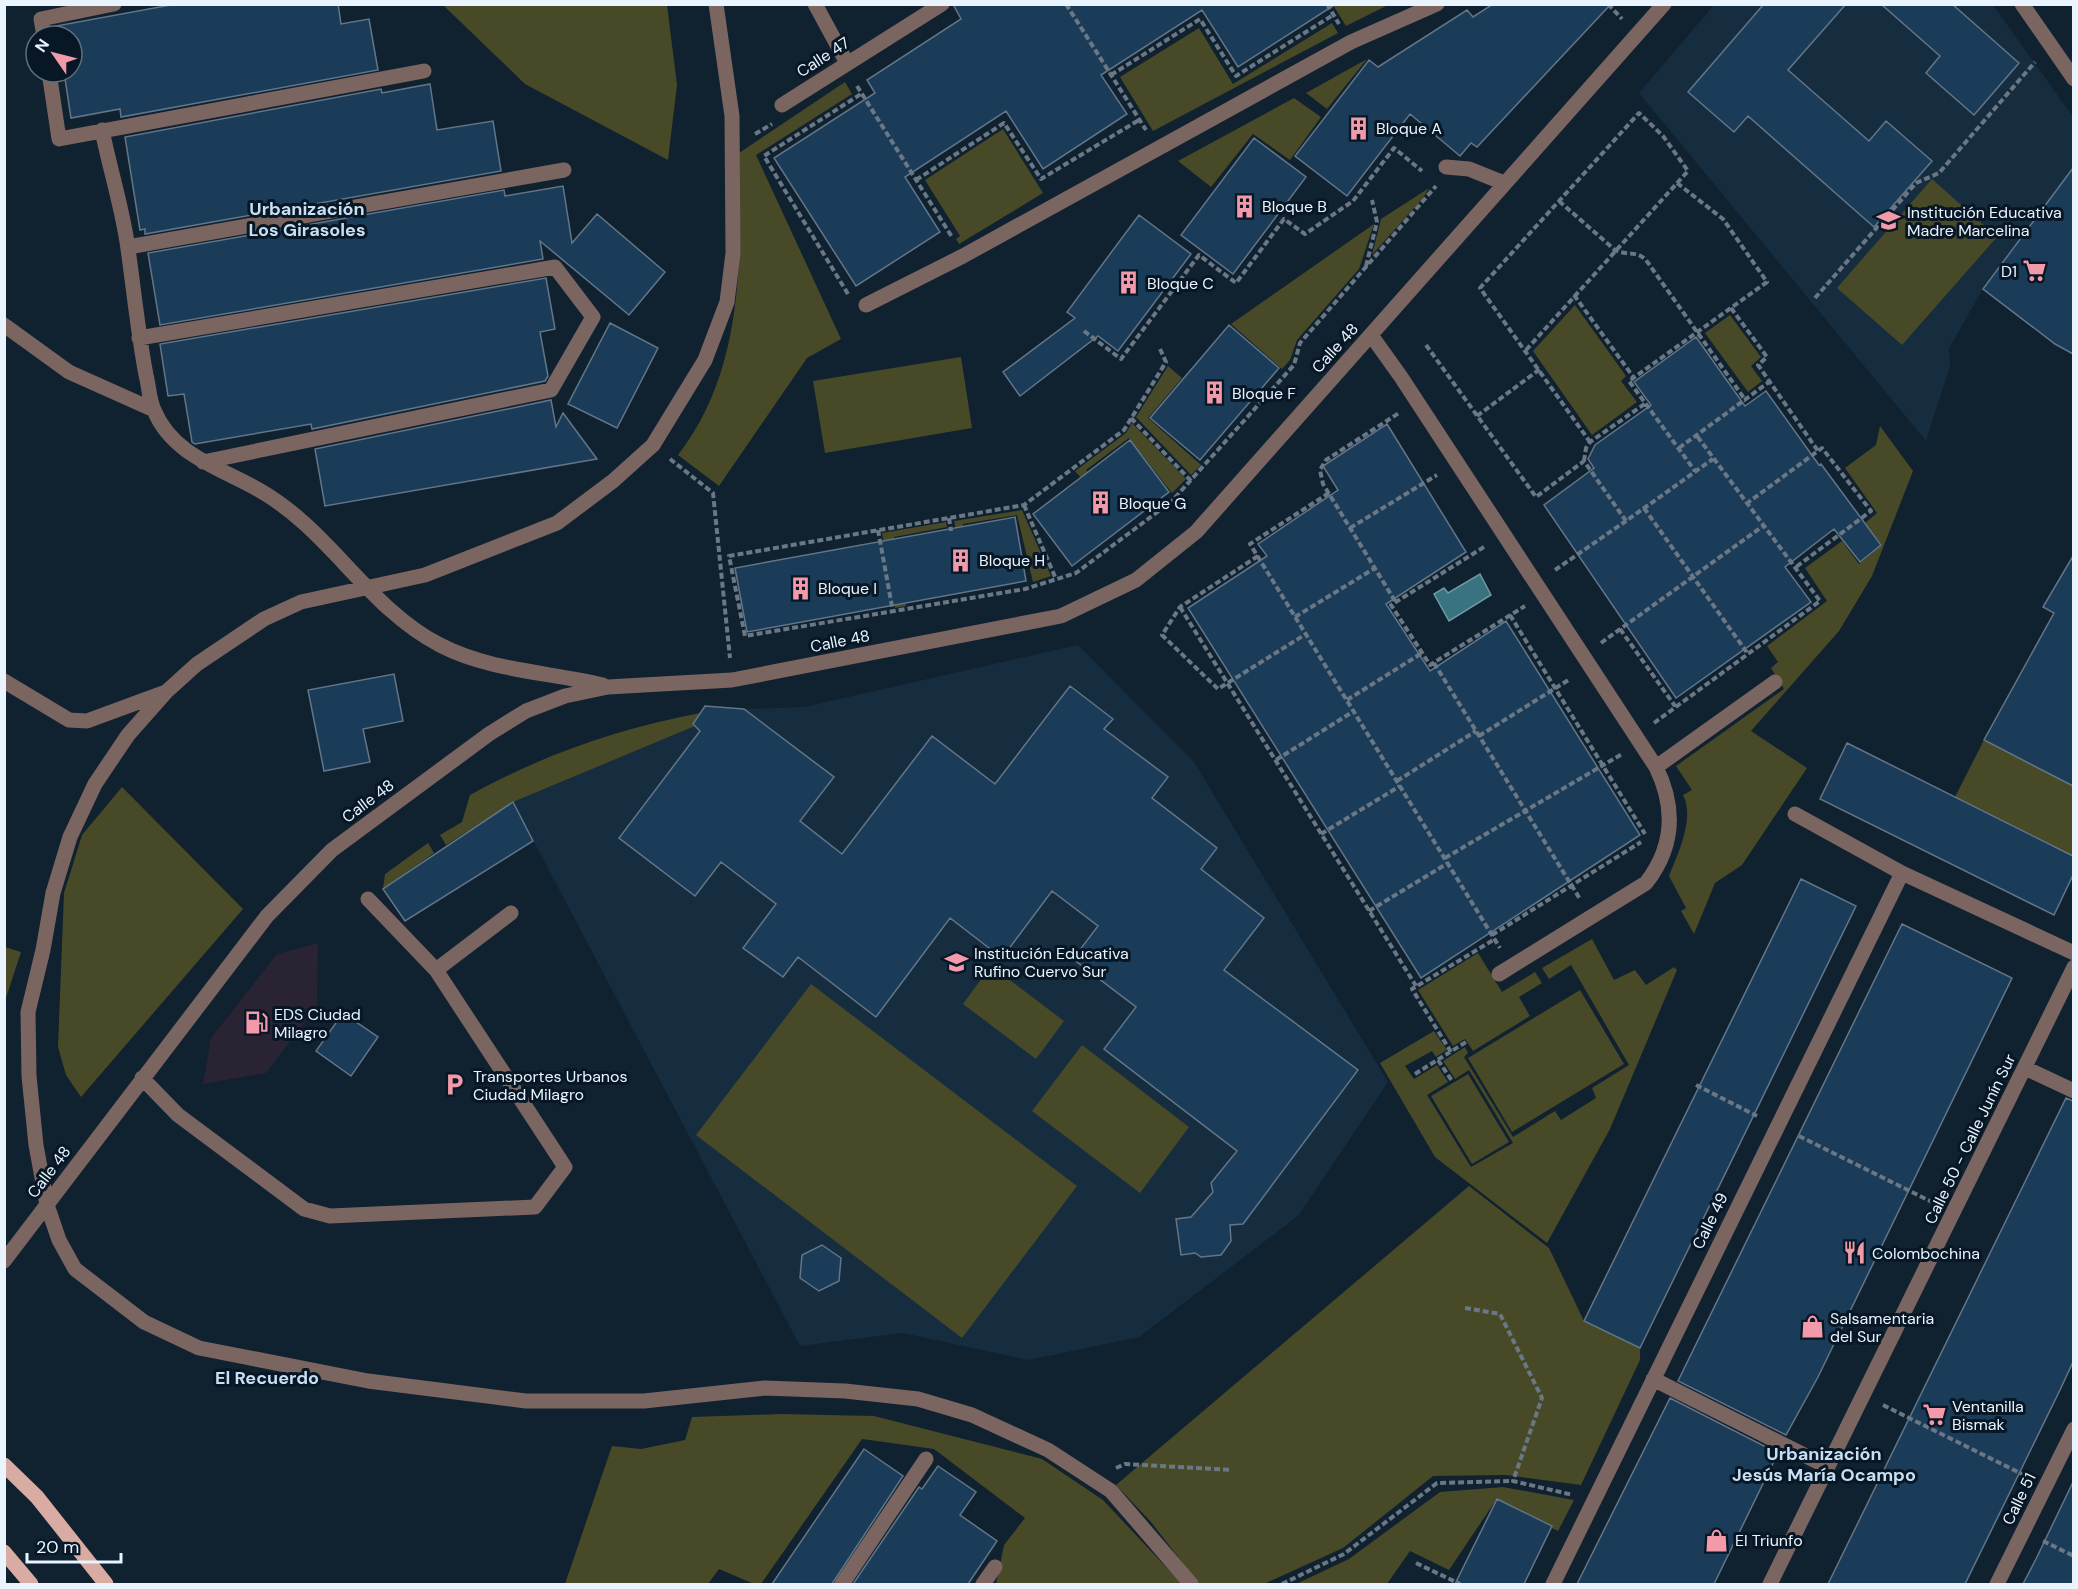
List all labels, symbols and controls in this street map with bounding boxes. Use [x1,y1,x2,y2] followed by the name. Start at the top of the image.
[24,24,84,84] north arrow
[793,32,853,82] street label: Calle 47
[30,35,54,56] text: N
[1345,115,1371,141] building icon: Bloque A
[1376,118,1442,139] place label: Bloque A
[1231,193,1257,219] building icon: Bloque B
[1262,196,1327,217] place label: Bloque B
[248,197,366,242] district label: Urbanización Los Girasoles
[1907,202,2062,241] place label: Institución Educativa Madre Marcelina
[1876,208,1902,234] school or university icon: Institución Educativa Madre Marcelina
[2022,258,2048,284] supermarket icon: D1
[2001,261,2017,282] place label: D1
[1116,270,1142,296] building icon: Bloque C
[1147,273,1214,294] place label: Bloque C
[1307,319,1363,377] street label: Calle 48
[1201,380,1227,406] building icon: Bloque F
[1232,383,1296,404] place label: Bloque F
[1088,490,1114,516] building icon: Bloque G
[1119,493,1186,514] place label: Bloque G
[948,547,974,573] building icon: Bloque H
[979,550,1045,571] place label: Bloque H
[787,575,813,601] building icon: Bloque I
[818,578,877,599] place label: Bloque I
[808,625,872,657] street label: Calle 48
[338,775,398,827] street label: Calle 48
[974,943,1129,982] place label: Institución Educativa Rufino Cuervo Sur
[943,949,969,975] school or university icon: Institución Educativa Rufino Cuervo Sur
[274,1004,361,1043] place label: EDS Ciudad Milagro
[243,1010,269,1036] fuel station icon: EDS Ciudad Milagro
[1920,1050,2020,1228] street label: Calle 50 - Calle Junín Sur
[473,1066,628,1105] place label: Transportes Urbanos Ciudad Milagro
[442,1072,468,1098] parking icon: Transportes Urbanos Ciudad Milagro
[23,1142,75,1202] street label: Calle 48
[1687,1189,1733,1253] street label: Calle 49
[1841,1240,1867,1266] restaurant icon: Colombochina
[1872,1243,1980,1264] place label: Colombochina
[1830,1308,1934,1347] place label: Salsamentaria del Sur
[1799,1314,1825,1340] shop icon: Salsamentaria del Sur
[215,1366,319,1390] district label: El Recuerdo
[1952,1396,2024,1435] place label: Ventanilla Bismak
[1921,1402,1947,1428] supermarket icon: Ventanilla Bismak
[1732,1442,1916,1487] district label: Urbanización Jesús María Ocampo
[1997,1469,2041,1529] street label: Calle 51
[27,1526,122,1564] scale bar
[1704,1527,1730,1553] shop icon: El Triunfo
[1735,1530,1803,1551] place label: El Triunfo
[36,1535,79,1559] text: 20 m

